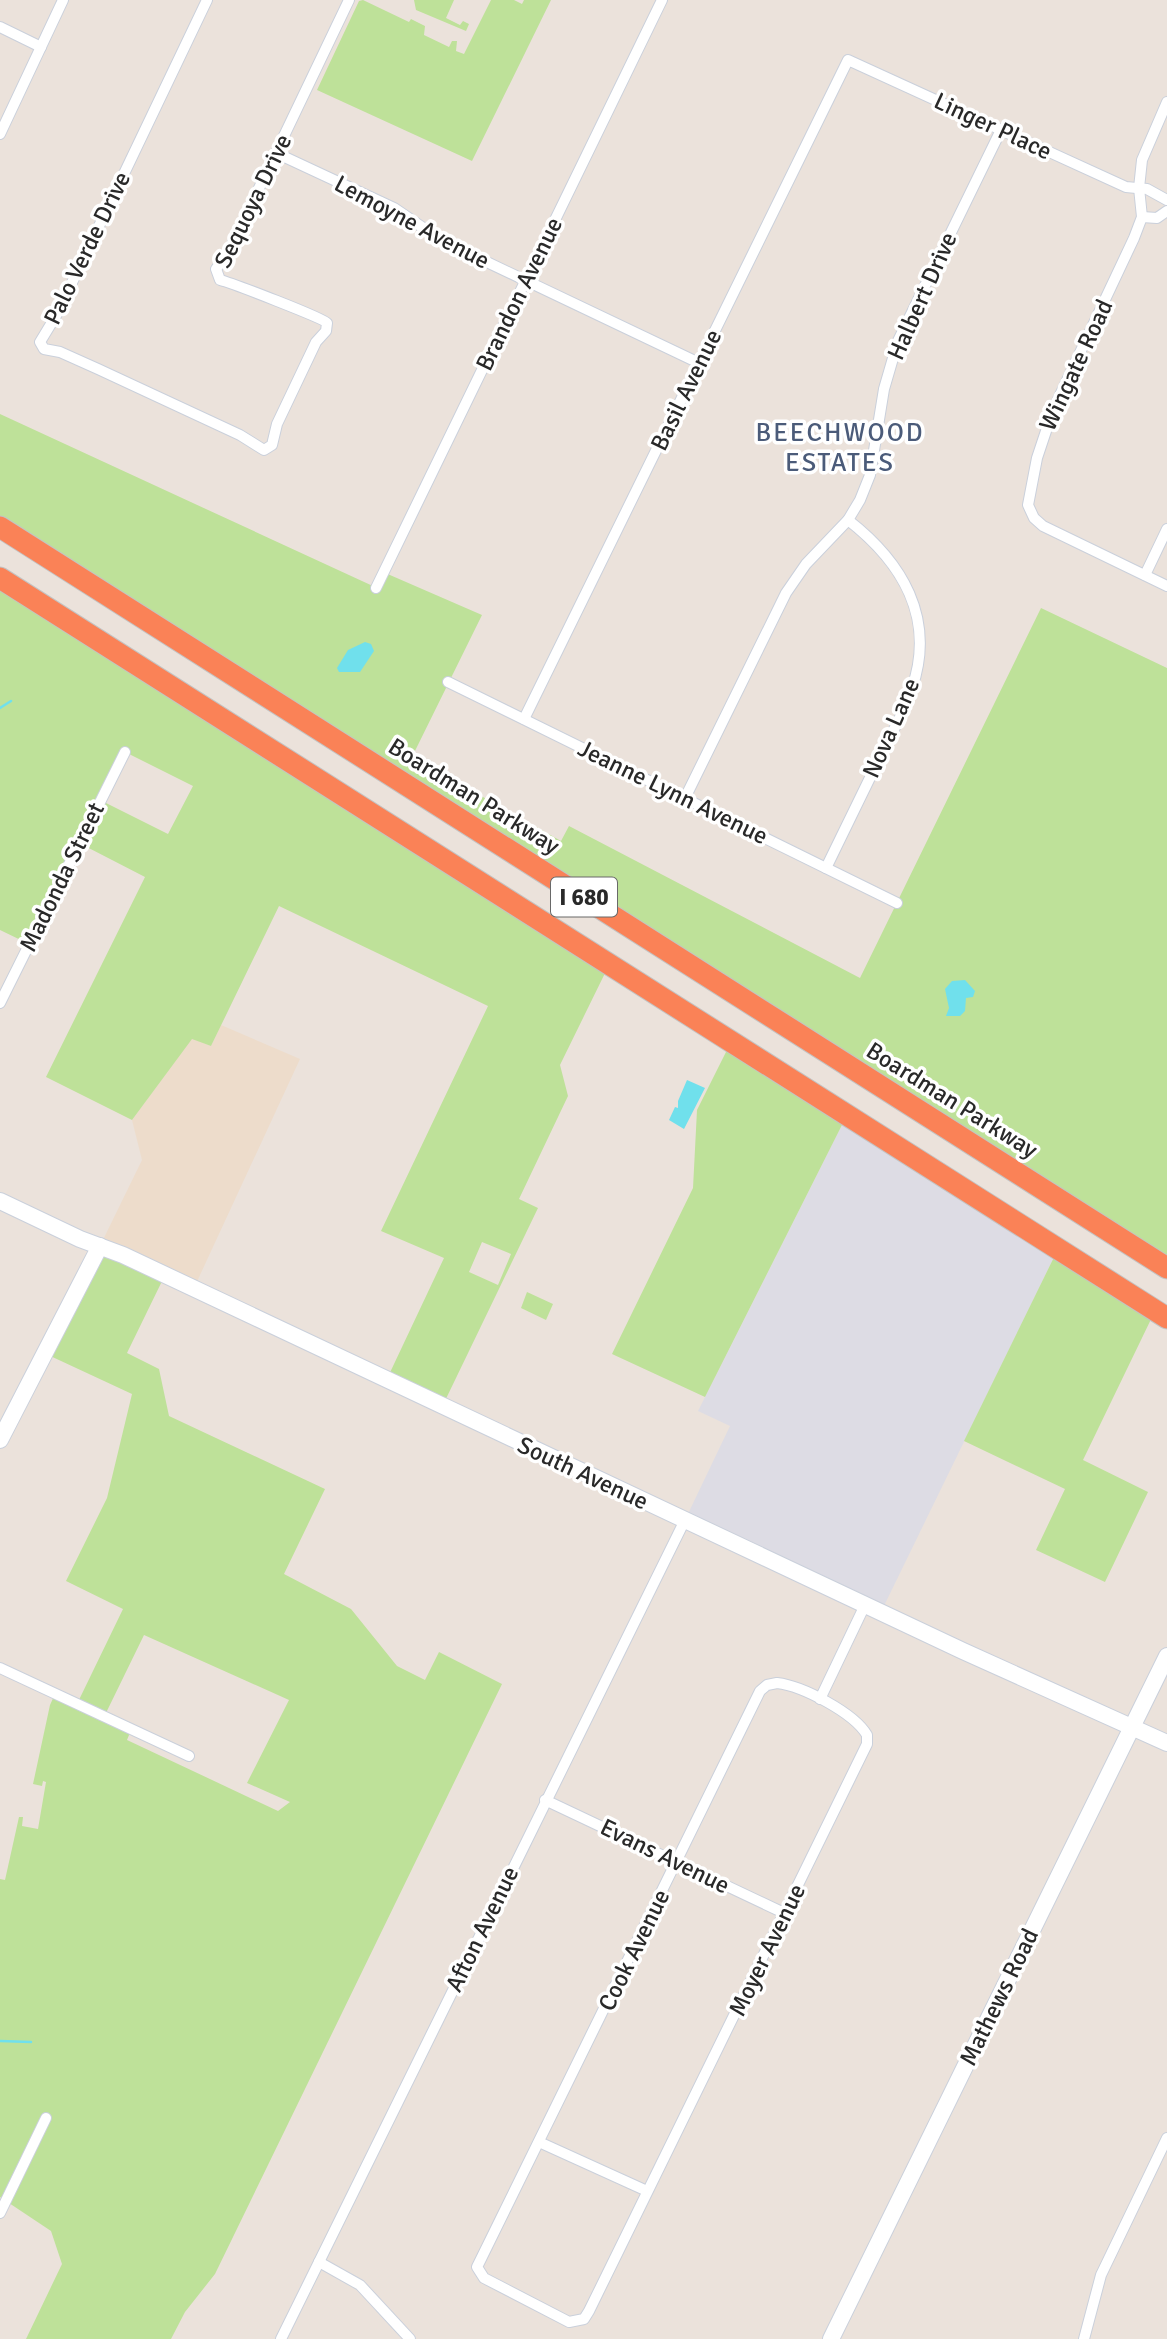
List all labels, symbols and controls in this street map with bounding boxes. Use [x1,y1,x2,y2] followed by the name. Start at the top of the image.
[929,86,1057,166] street label: Linger Place
[208,129,298,273] street label: Sequoya Drive
[37,167,137,329] street label: Palo Verde Drive
[329,168,495,276] street label: Lemoyne Avenue
[469,212,569,376] street label: Brandon Avenue
[880,227,964,365] street label: Halbert Drive
[1033,295,1119,435] street label: Wingate Road
[644,324,728,456] street label: Basil Avenue
[755,417,925,479] district label: BEECHWOOD ESTATES
[856,673,926,783] street label: Nova Lane
[383,731,565,861] street label: Boardman Parkway
[573,733,773,851] street label: Jeanne Lynn Avenue
[13,797,111,957] street label: Madonda Street
[551,877,617,916] road number: I 680
[861,1035,1043,1165] street label: Boardman Parkway
[513,1430,653,1516] street label: South Avenue
[595,1812,735,1900] street label: Evans Avenue
[439,1861,525,1997] street label: Afton Avenue
[722,1879,812,2021] street label: Moyer Avenue
[592,1884,676,2016] street label: Cook Avenue
[953,1923,1045,2071] street label: Mathews Road

